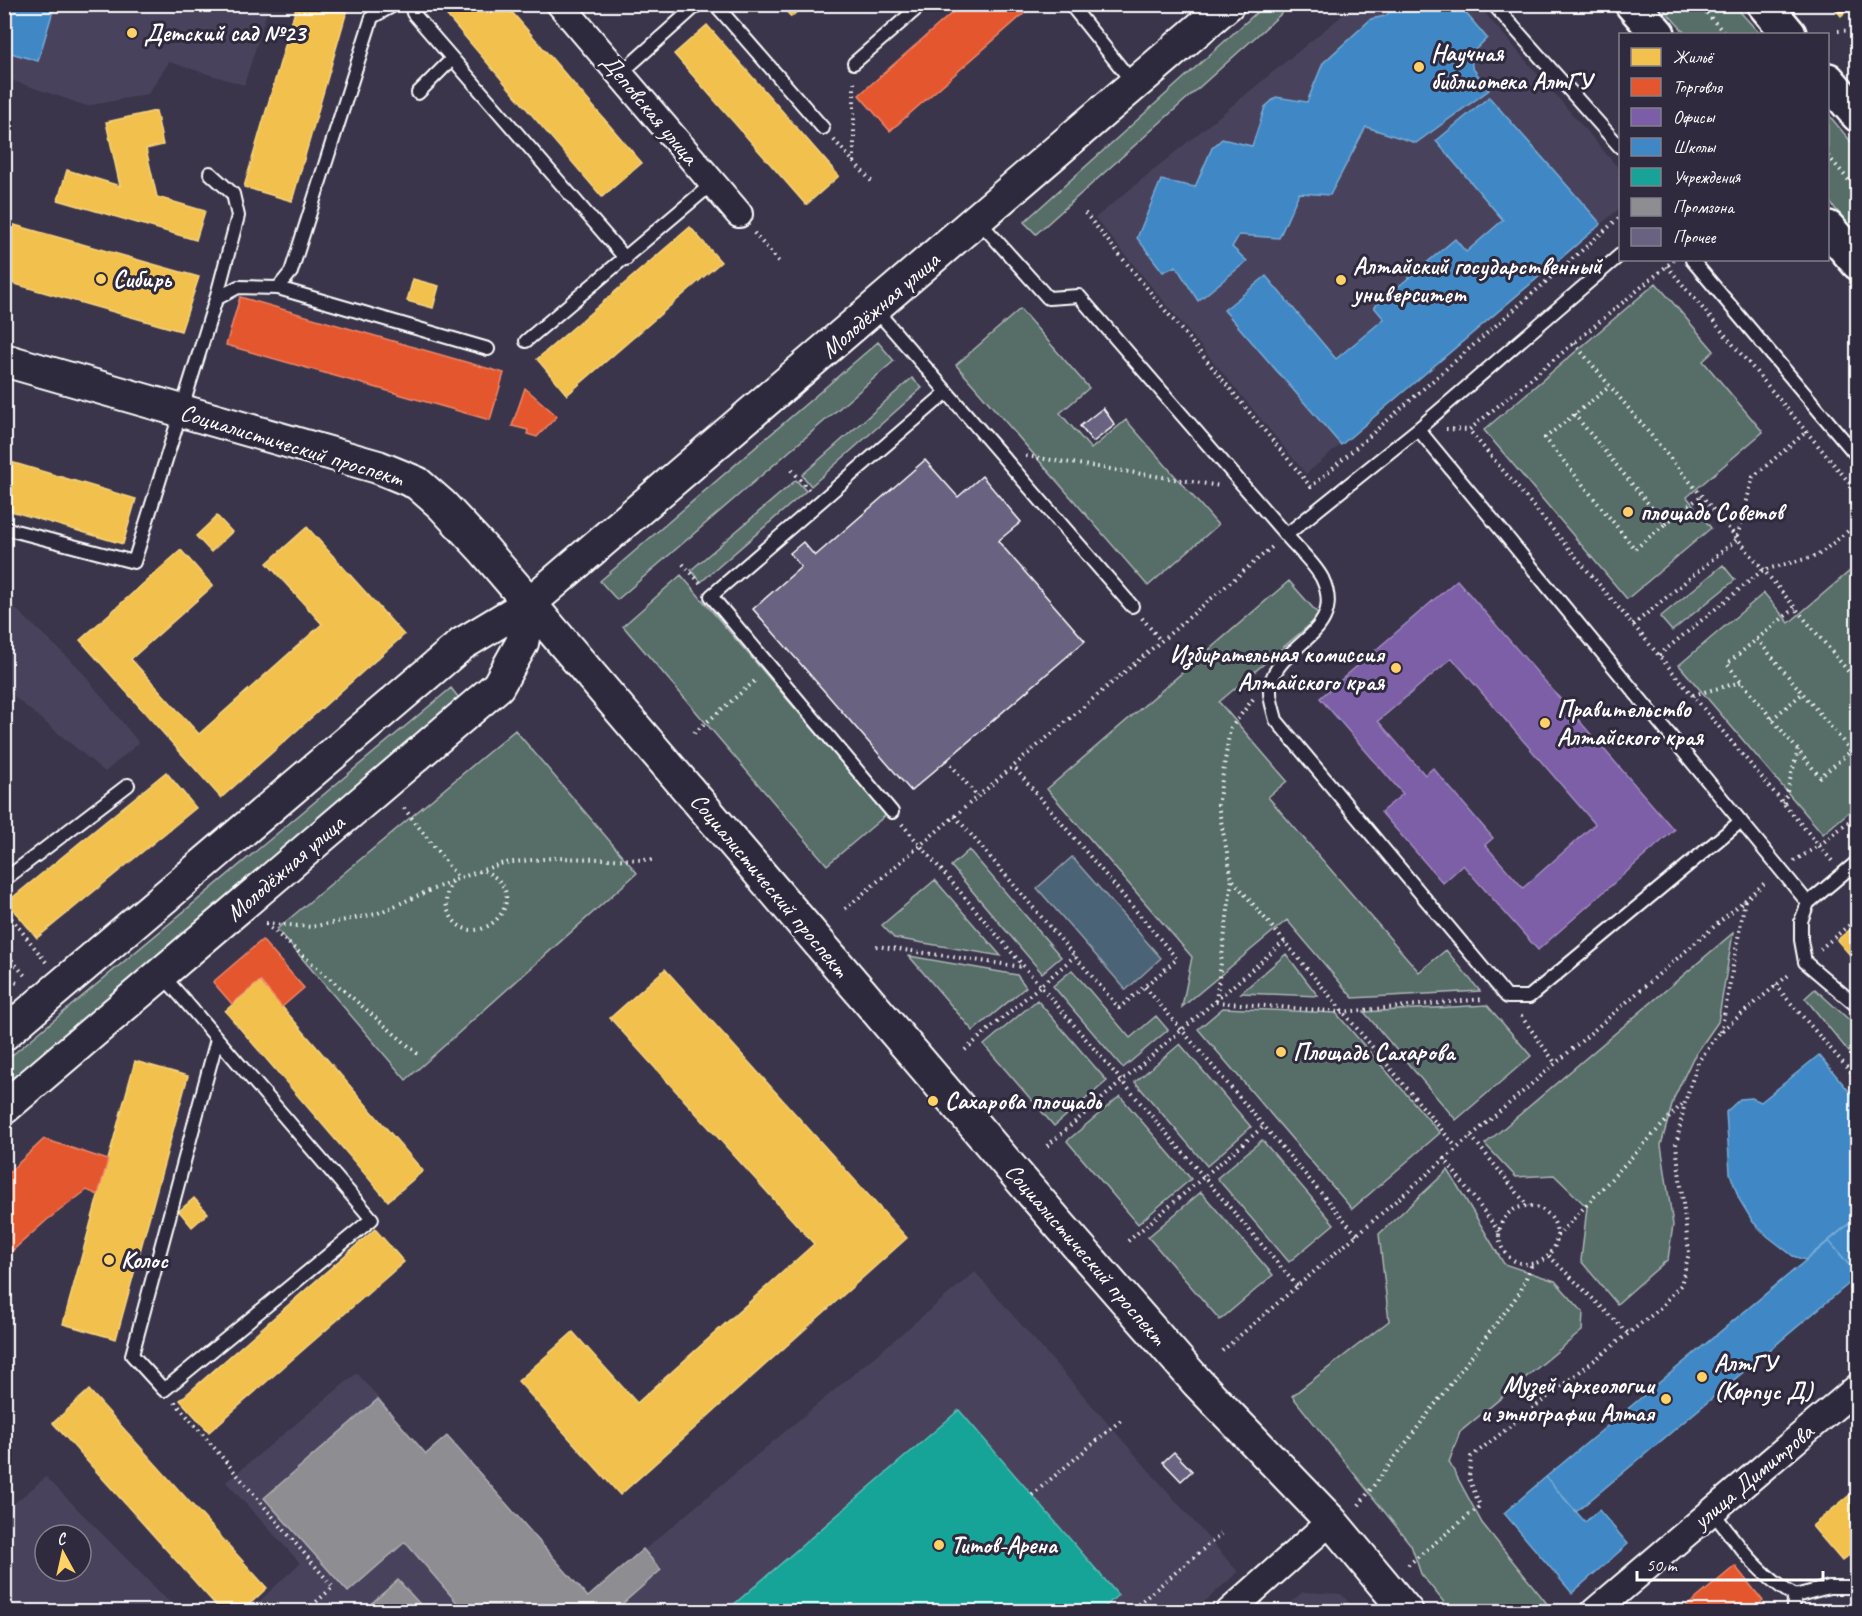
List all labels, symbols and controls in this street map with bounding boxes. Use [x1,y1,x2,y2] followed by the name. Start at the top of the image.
[144,18,307,48] place label: Детский сад №23
[125,26,139,40] marker: Детский сад №23
[1619,33,1829,261] legend
[1431,38,1595,96] place label: Научная библиотека АлтГУ
[1673,46,1715,68] text: Жильё
[595,47,706,172] street label: Деповская улица
[1412,60,1426,74] marker: Научная библиотека АлтГУ
[1673,76,1724,98] text: Торговля
[1673,106,1716,128] text: Офисы
[1673,136,1717,158] text: Школы
[1673,166,1742,188] text: Учреждения
[1673,196,1735,218] text: Промзона
[1673,226,1716,248] text: Прочее
[814,244,947,365] street label: Молодёжная улица
[1351,251,1603,309] place label: Алтайский государственный университет
[113,264,173,294] place label: Сибирь
[94,272,108,286] marker: Сибирь
[1334,273,1348,287] marker: Алтайский государственный университет
[177,397,408,493] street label: Социалистический проспект
[1640,497,1787,527] place label: площадь Советов
[1621,505,1635,519] marker: площадь Советов
[1170,639,1386,697] place label: Избирательная комиссия Алтайского края
[1389,661,1403,675] marker: Избирательная комиссия Алтайского края
[1557,694,1704,752] place label: Правительство Алтайского края
[1538,716,1552,730] marker: Правительство Алтайского края
[684,786,856,984] street label: Социалистический проспект
[219,807,352,928] street label: Молодёжная улица
[1293,1037,1457,1067] place label: Площадь Сахарова
[1274,1045,1288,1059] marker: Площадь Сахарова
[945,1086,1102,1116] place label: Сахарова площадь
[926,1094,940,1108] marker: Сахарова площадь
[999,1157,1174,1352] street label: Социалистический проспект
[121,1245,170,1275] place label: Колос
[102,1253,116,1267] marker: Колос
[1714,1348,1814,1406] place label: АлтГУ (Корпус Д)
[1481,1370,1657,1428] place label: Музей археологии и этнографии Алтая
[1695,1370,1709,1384] marker: АлтГУ (Корпус Д)
[1659,1392,1673,1406] marker: Музей археологии и этнографии Алтая
[1685,1416,1821,1536] street label: улица Димитрова
[33,1523,93,1583] north arrow
[56,1528,68,1550] text: С
[951,1530,1059,1560] place label: Титов-Арена
[932,1538,946,1552] marker: Титов-Арена
[1637,1544,1823,1582] scale bar
[1646,1554,1679,1576] text: 50 m

